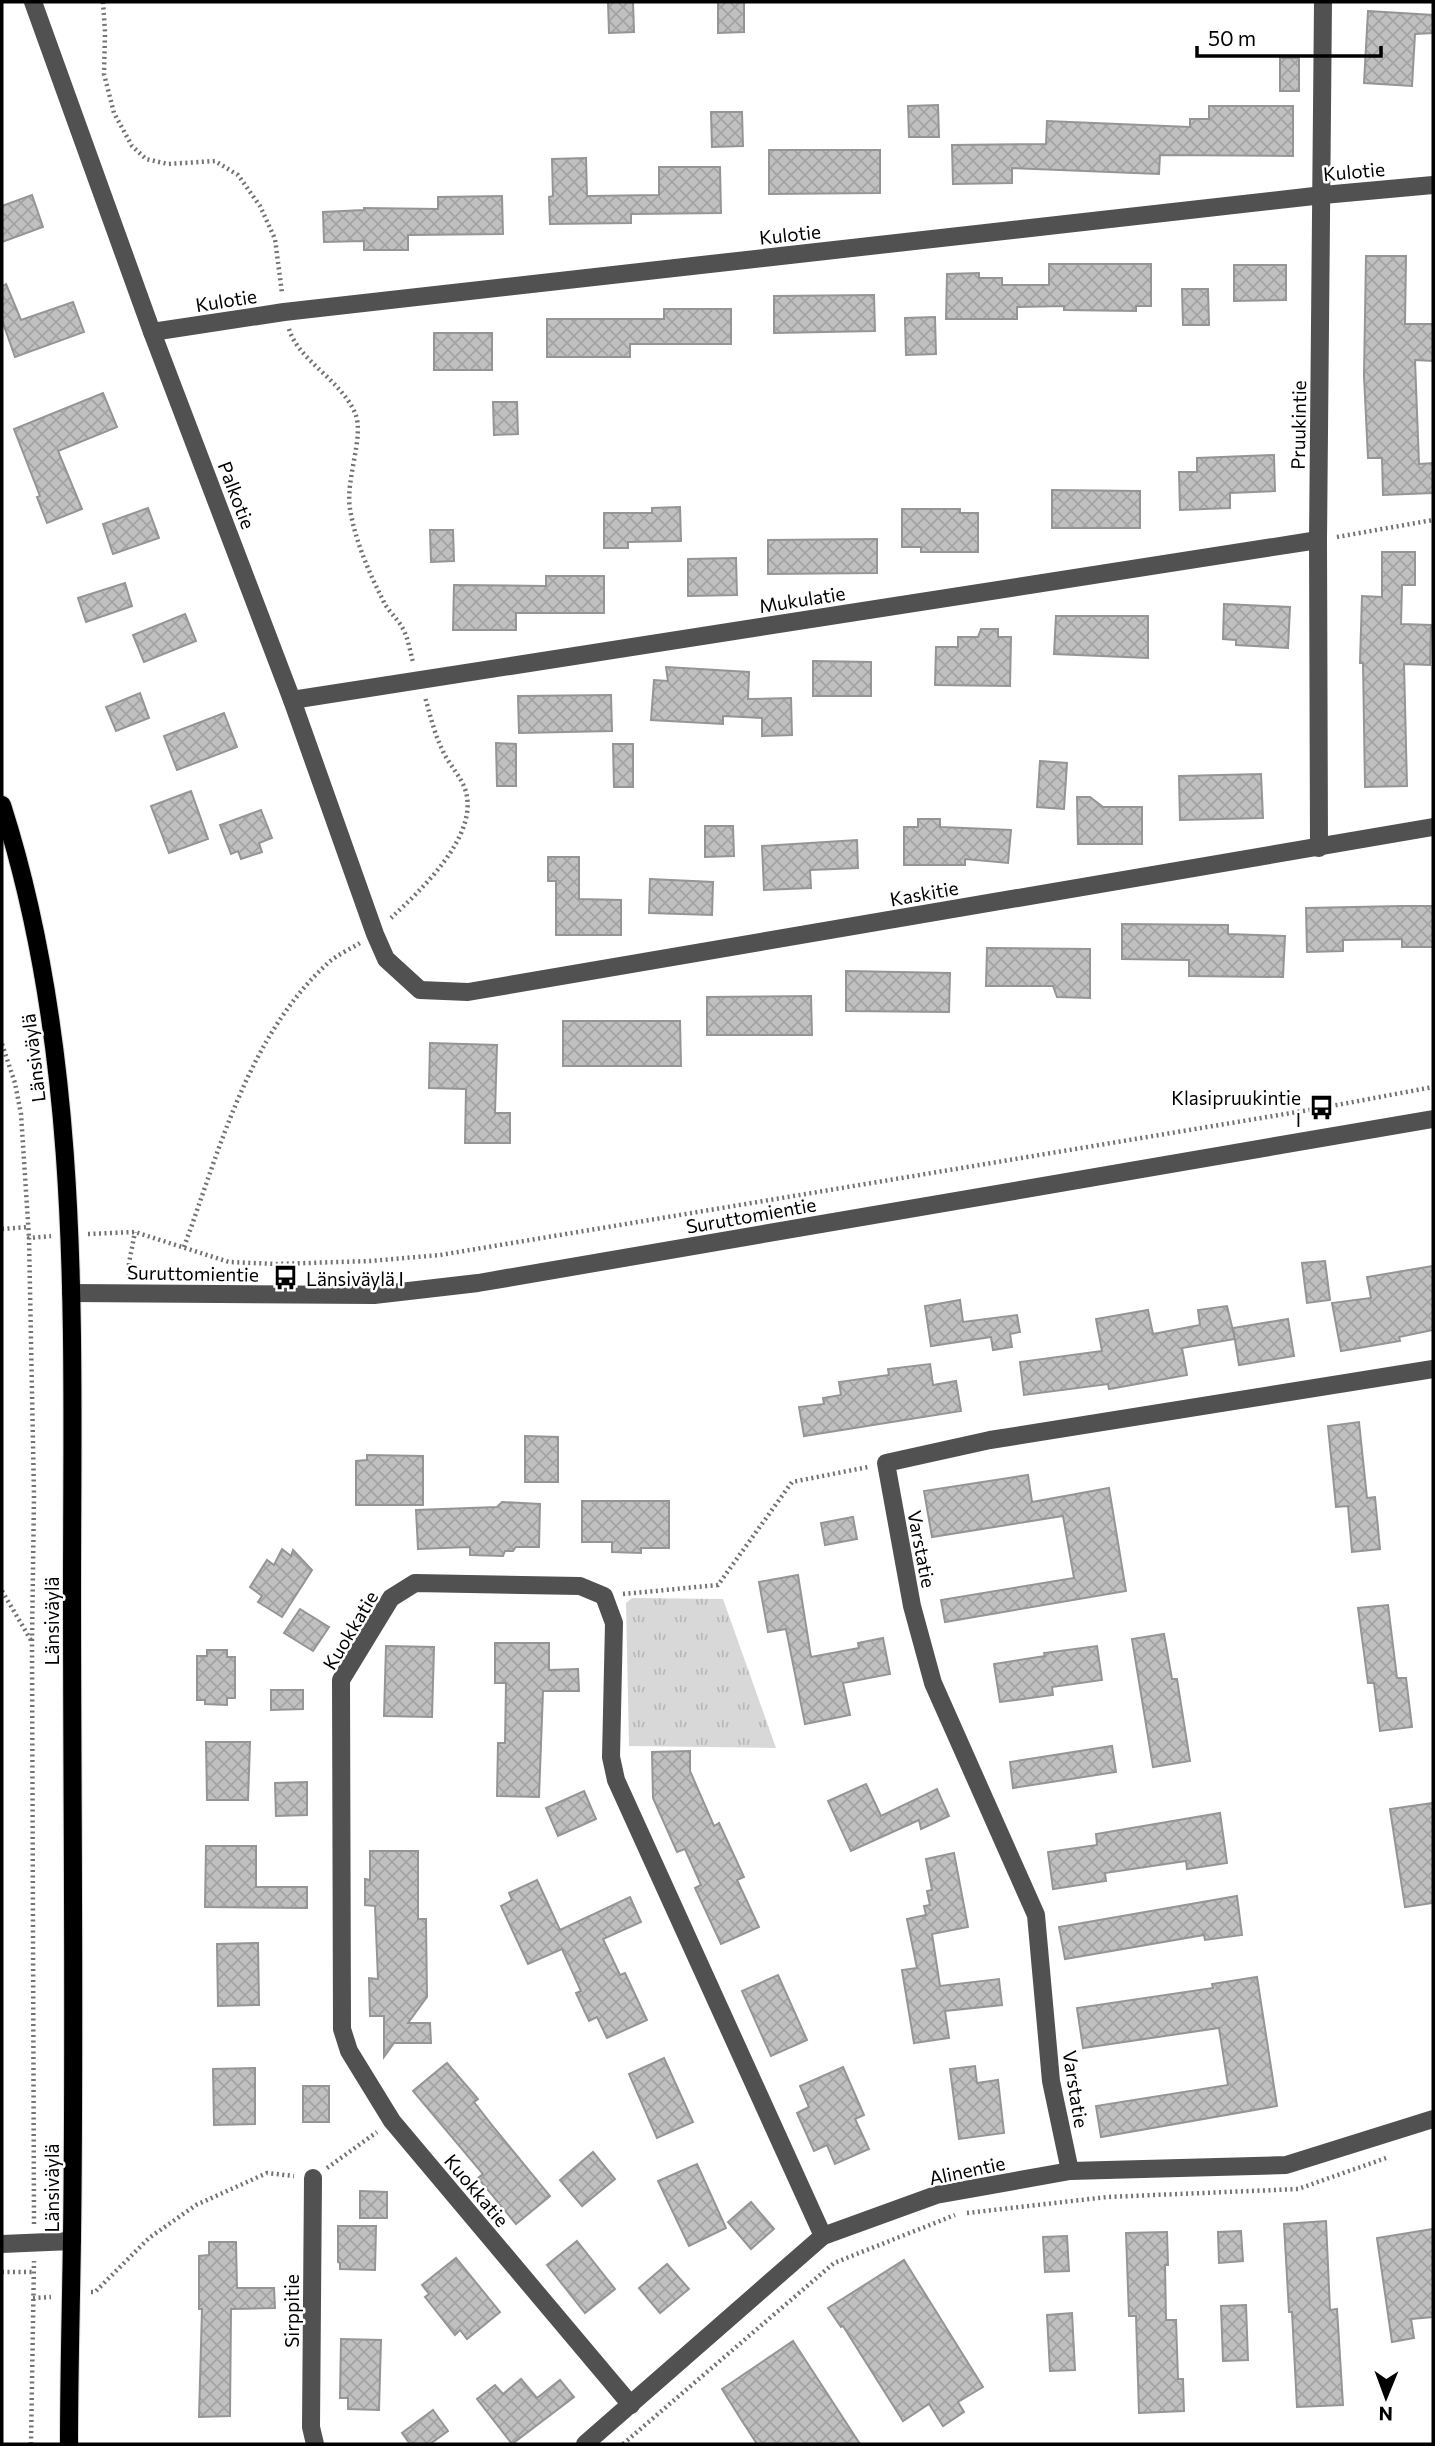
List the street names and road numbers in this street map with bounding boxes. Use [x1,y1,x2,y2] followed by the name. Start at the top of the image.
[1322,157,1386,185] street label: Kulotie
[758,219,822,249] street label: Kulotie
[194,284,258,316] street label: Kulotie
[1286,380,1310,470] street label: Pruukintie
[214,458,260,532] street label: Palkotie
[757,581,847,617] street label: Mukulatie
[888,876,960,910] street label: Kaskitie
[16,1012,50,1104] street label: Länsiväylä
[684,1192,818,1238] street label: Suruttomientie
[127,1260,259,1286] street label: Suruttomientie
[903,1508,941,1590] street label: Varstatie
[40,1577,63,1665] street label: Länsiväylä
[318,1586,382,1674] street label: Kuokkatie
[1059,2049,1093,2129] street label: Varstatie
[40,2144,63,2232] street label: Länsiväylä
[440,2149,514,2231] street label: Kuokkatie
[927,2151,1007,2189] street label: Alinentie
[280,2274,303,2348] street label: Sirppitie

